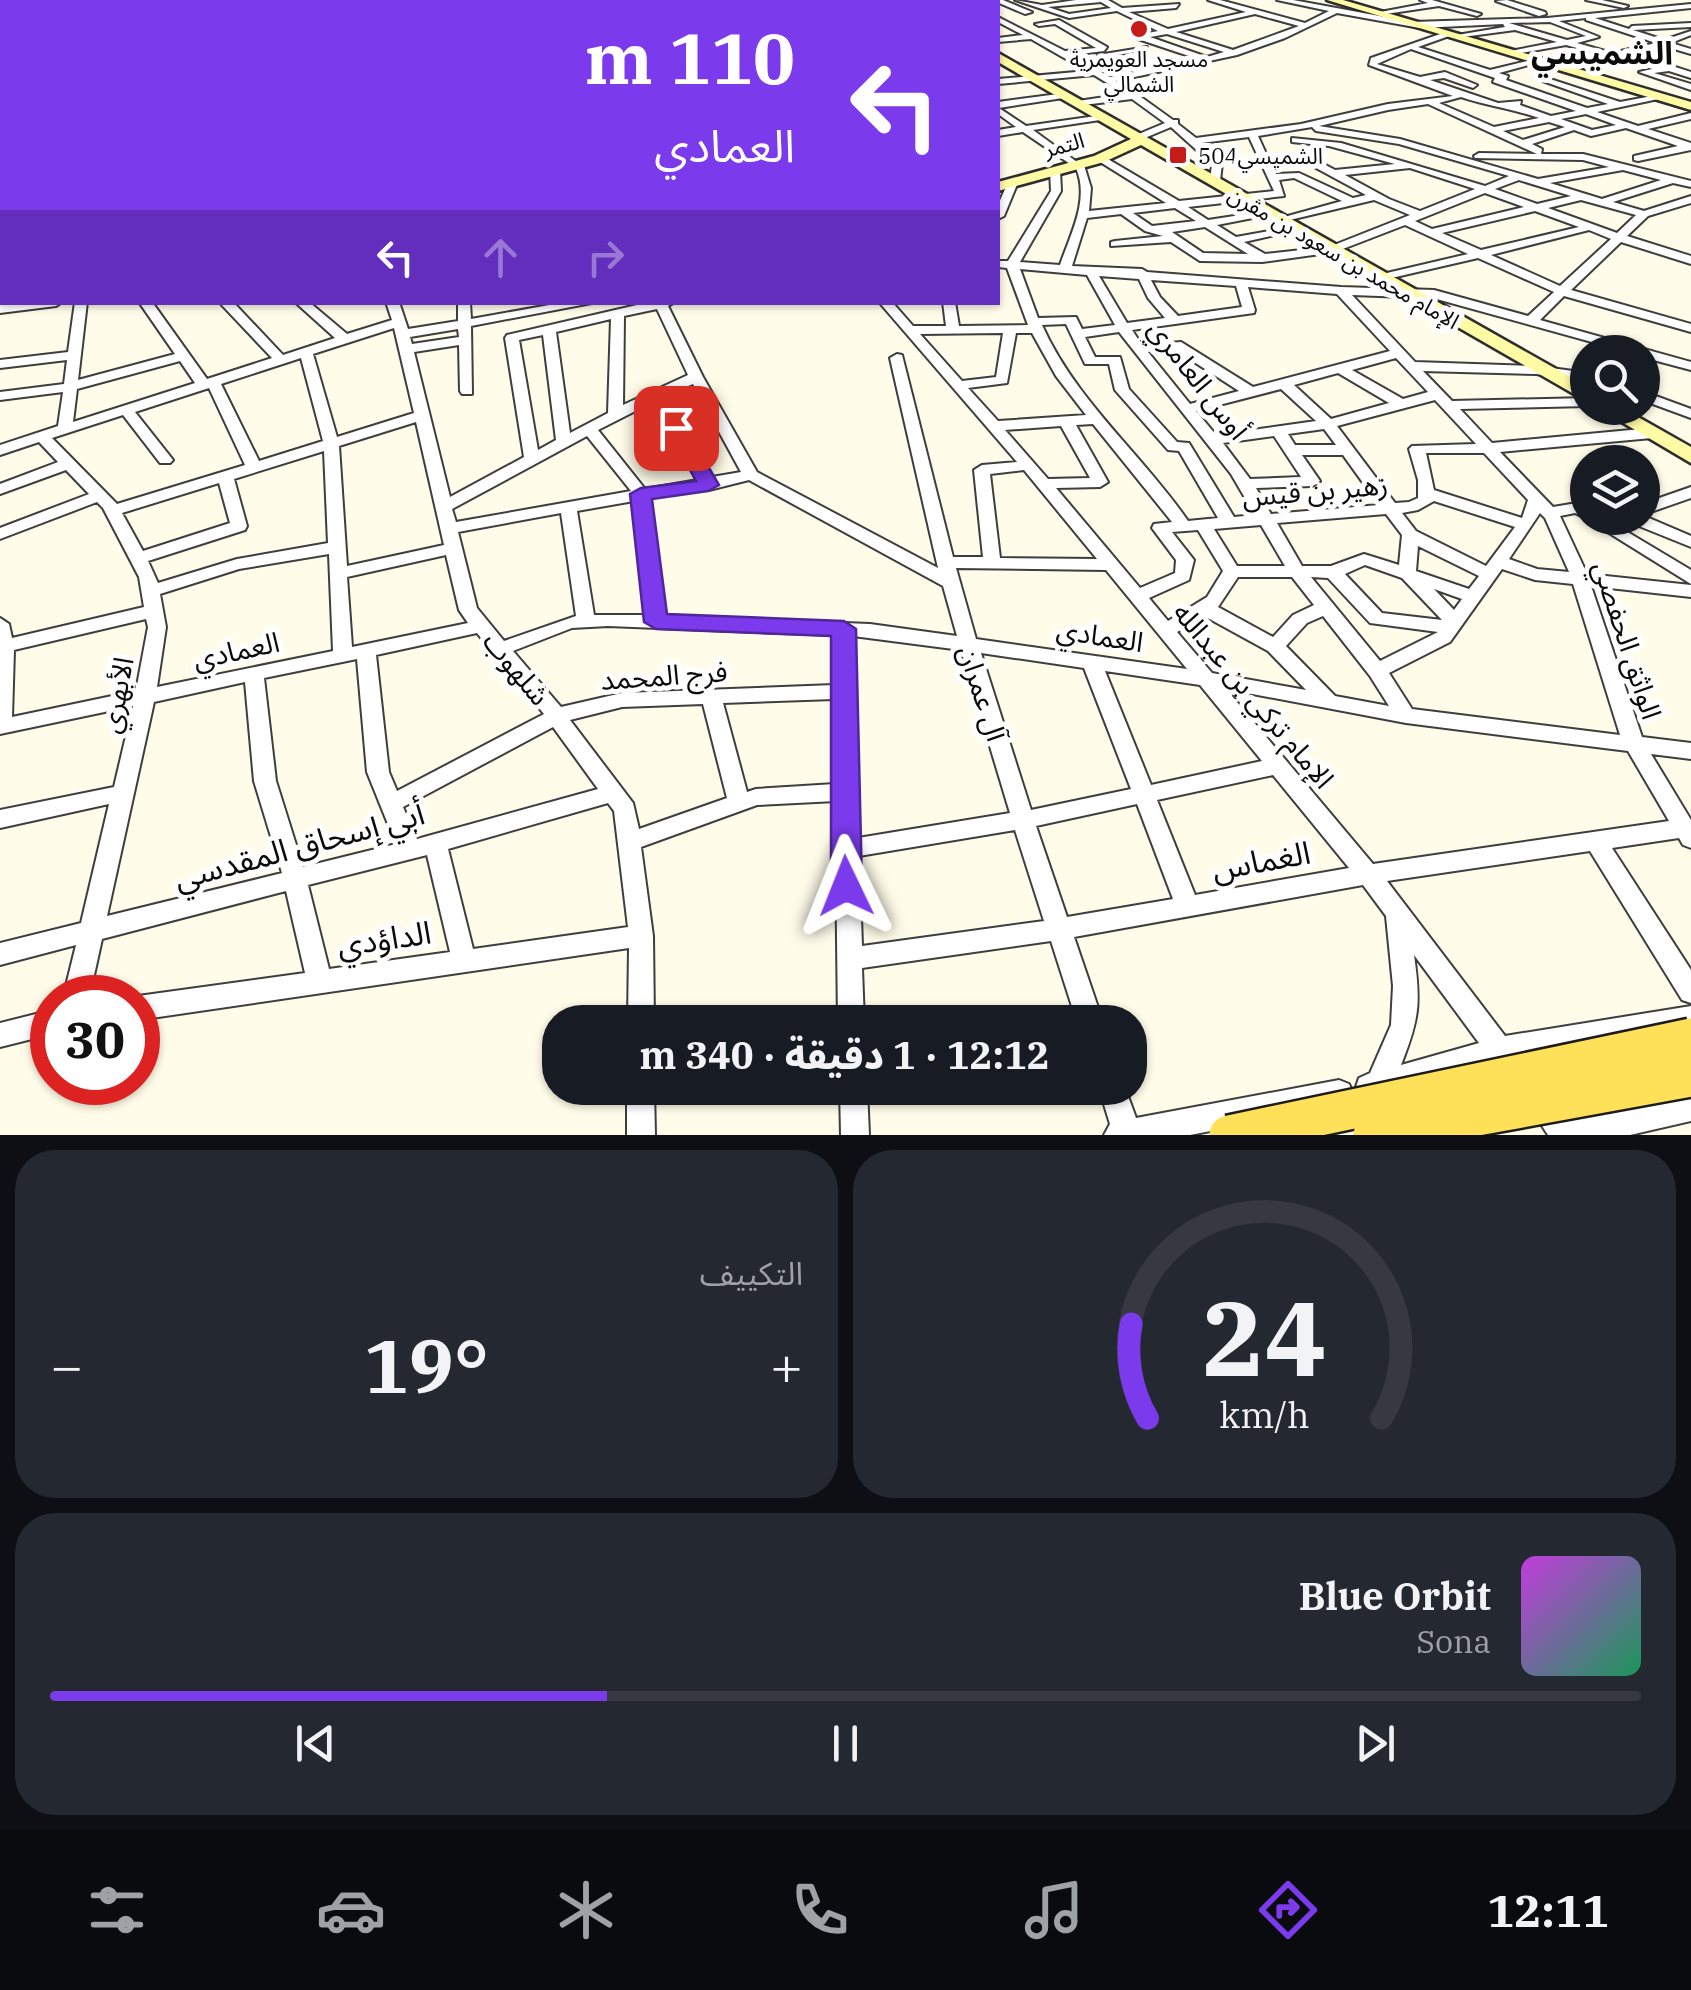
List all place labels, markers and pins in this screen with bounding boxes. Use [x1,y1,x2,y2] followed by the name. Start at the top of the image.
[1128,18,1150,40] marker: مسجد العويمرية الشمالي
[1070,44,1208,101] place label: مسجد العويمرية الشمالي
[1198,141,1323,173] place label: الشميسي504
[1167,144,1189,166] marker: الشميسي504
[634,386,719,471] pin

